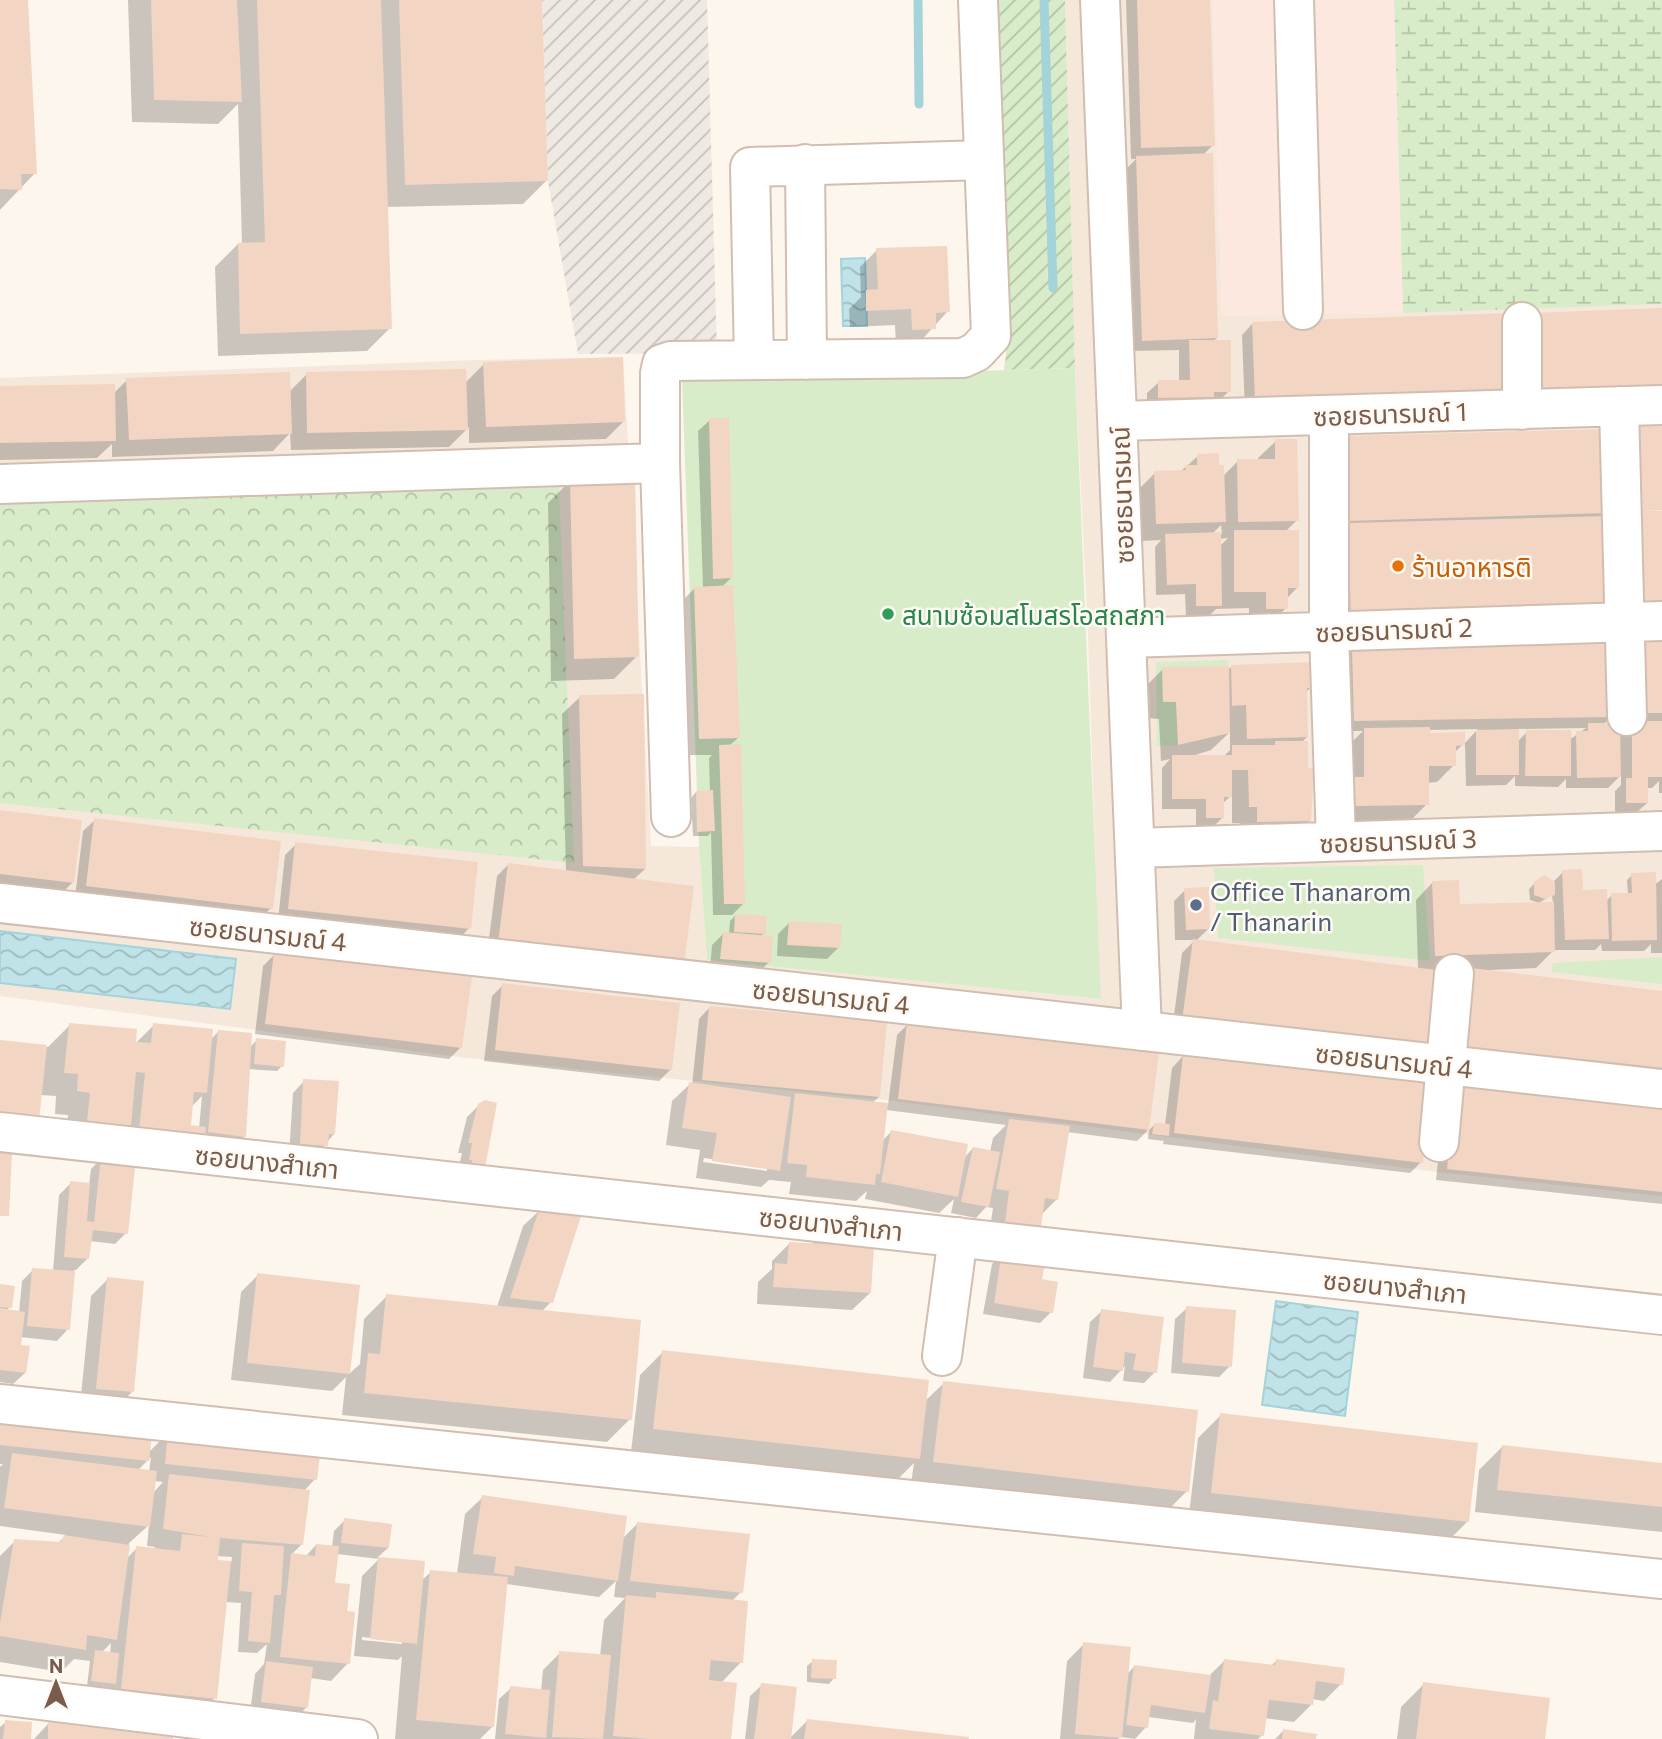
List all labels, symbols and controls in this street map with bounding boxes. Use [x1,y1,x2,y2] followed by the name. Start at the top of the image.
[1313,395,1467,431] street label: ซอยธนารมณ์ 1
[1103,426,1139,564] street label: ซอยธนารมณ์
[1412,551,1532,582] place label: ร้านอาหารติ
[1390,558,1406,574] marker: ร้านอาหารติ
[902,599,1165,630] place label: สนามซ้อมสโมสรโอสถสภา
[880,606,896,622] marker: สนามซ้อมสโมสรโอสถสภา
[1315,611,1473,647] street label: ซอยธนารมณ์ 2
[1319,822,1477,858] street label: ซอยธนารมณ์ 3
[1210,875,1411,936] place label: Office Thanarom / Thanarin
[1188,897,1204,913] marker: Office Thanarom / Thanarin
[188,909,348,957] street label: ซอยธนารมณ์ 4
[751,972,911,1020] street label: ซอยธนารมณ์ 4
[1314,1036,1474,1084] street label: ซอยธนารมณ์ 4
[193,1138,341,1184] street label: ซอยนางสำเภา
[757,1200,905,1246] street label: ซอยนางสำเภา
[1321,1263,1469,1309] street label: ซอยนางสำเภา
[21,1648,91,1718] north arrow
[49,1654,63,1677] text: N

